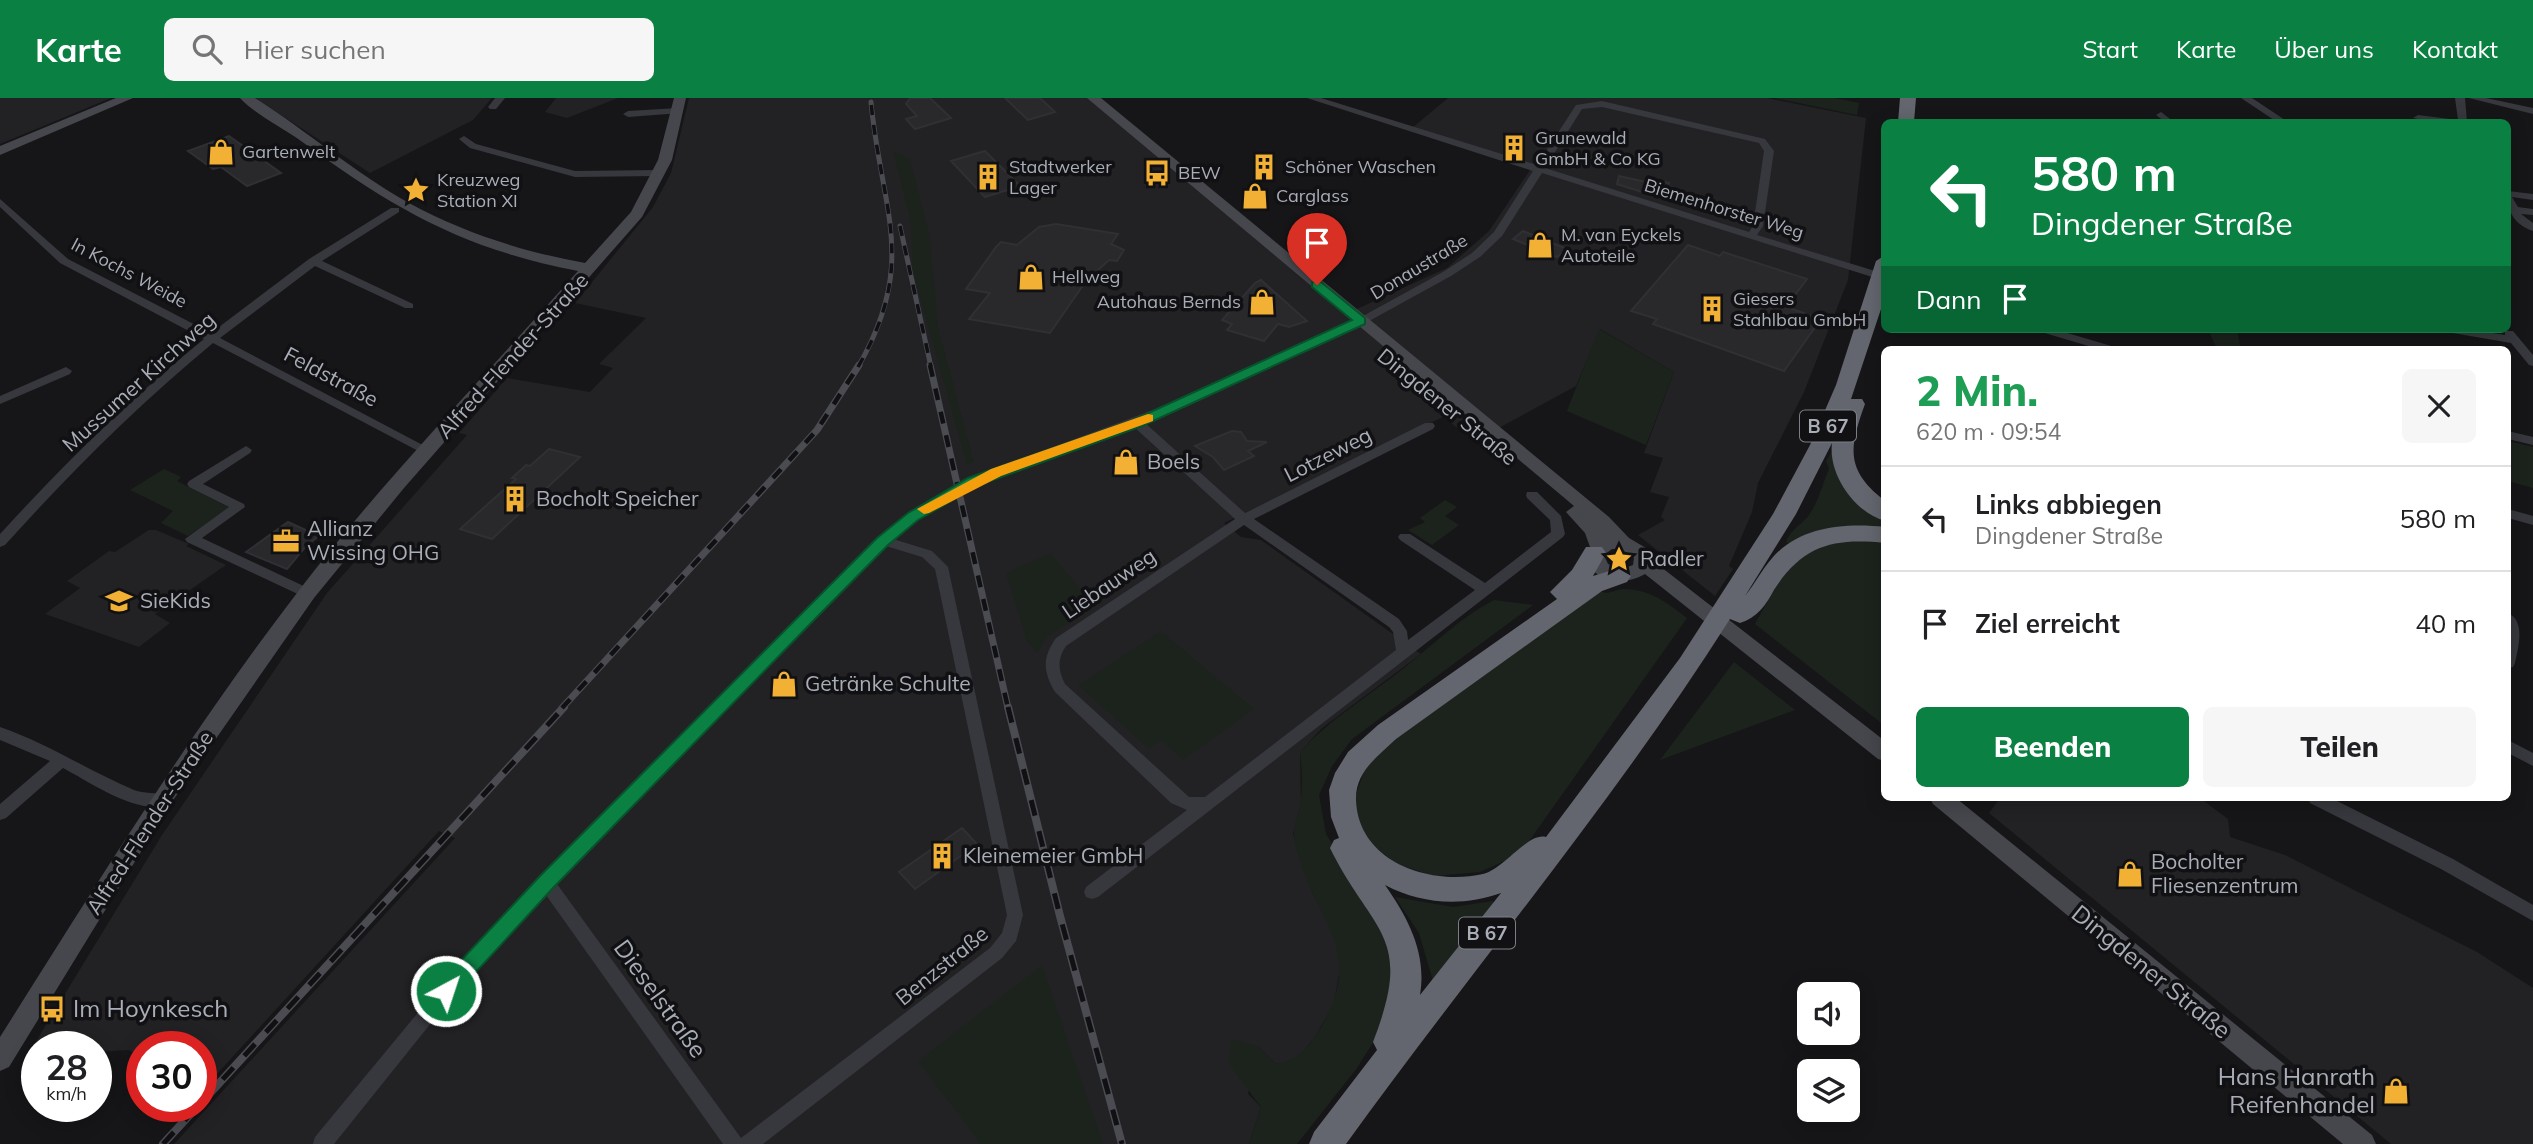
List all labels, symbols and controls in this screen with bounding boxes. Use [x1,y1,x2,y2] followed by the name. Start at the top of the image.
[164,18,654,81] search box
[35,29,122,70] text: Karte
[188,30,226,68] icon: search
[244,33,386,66] text: Hier suchen
[2082,34,2138,64] text: Start
[2176,34,2236,64] text: Karte
[2274,34,2374,64] text: Über uns
[2412,34,2498,64] text: Kontakt
[1535,126,1661,170] place label: Grunewald GmbH & Co KG
[1499,133,1529,163] building icon: Grunewald GmbH & Co KG
[206,137,236,167] shop icon: Gartenwelt
[242,140,335,163] place label: Gartenwelt
[2031,142,2177,203] text: 580 m
[1916,147,2007,238] icon: left
[1249,152,1279,182] building icon: Schöner Waschen
[1009,155,1112,199] place label: Stadtwerker Lager
[1285,155,1436,178] place label: Schöner Waschen
[1142,158,1172,188] bus stop icon: BEW
[1178,161,1221,184] place label: BEW
[973,162,1003,192] building icon: Stadtwerker Lager
[437,168,520,212] place label: Kreuzweg Station XI
[1642,173,1807,244] street label: Biemenhorster Weg
[401,175,431,205] place icon: Kreuzweg Station XI
[1240,181,1270,211] shop icon: Carglass
[1276,184,1349,207] place label: Carglass
[2031,203,2293,243] text: Dingdener Straße
[1287,213,1347,285] pin
[1561,223,1682,267] place label: M. van Eyckels Autoteile
[1298,224,1336,262] icon: arrive
[1366,229,1471,305] street label: Donaustraße
[1525,230,1555,260] shop icon: M. van Eyckels Autoteile
[67,232,191,313] street label: In Kochs Weide
[1016,262,1046,292] shop icon: Hellweg
[1052,265,1120,288] place label: Hellweg
[431,267,593,443] street label: Alfred-Flender-Straße
[1996,280,2034,318] icon: arrive
[1916,283,1982,316] text: Dann
[1247,287,1277,317] shop icon: Autohaus Bernds
[1733,287,1866,331] place label: Giesers Stahlbau GmbH
[1097,290,1241,313] place label: Autohaus Bernds
[1697,294,1727,324] building icon: Giesers Stahlbau GmbH
[57,306,220,457] street label: Mussumer Kirchweg
[280,340,383,412] street label: Feldstraße
[1373,342,1523,470] street label: Dingdener Straße
[1916,364,2038,417] text: 2 Min.
[2402,369,2476,443] button: close
[1800,410,1856,442] road number: B 67
[1916,417,2061,446] text: 620 m · 09:54
[1279,421,1376,487] street label: Lotzeweg
[1111,447,1141,477] shop icon: Boels
[1147,448,1200,474] place label: Boels
[500,484,530,514] building icon: Bocholt Speicher
[536,485,699,511] place label: Bocholt Speicher
[1975,488,2162,521] text: Links abbiegen
[1916,500,1954,538] icon: left
[2400,502,2476,535] text: 580 m
[307,515,439,565] place label: Allianz Wissing OHG
[1975,521,2163,550] text: Dingdener Straße
[271,526,301,556] office icon: Allianz Wissing OHG
[1057,542,1160,624] street label: Liebauweg
[1604,544,1634,574] place icon: Radler
[1640,545,1704,571] place label: Radler
[104,586,134,616] school or university icon: SieKids
[140,587,211,613] place label: SieKids
[1916,605,1954,643] icon: arrive
[1975,607,2120,640] text: Ziel erreicht
[2415,607,2476,640] text: 40 m
[769,669,799,699] shop icon: Getränke Schulte
[805,670,971,696] place label: Getränke Schulte
[1916,707,2189,787] button: Beenden
[2203,707,2476,787] button: Teilen
[80,726,218,919] street label: Alfred-Flender-Straße
[927,841,957,871] building icon: Kleinemeier GmbH
[963,842,1143,868] place label: Kleinemeier GmbH
[2151,848,2298,898] place label: Bocholter Fliesenzentrum
[2115,859,2145,889] shop icon: Bocholter Fliesenzentrum
[2066,898,2237,1045] street label: Dingdener Straße
[1459,918,1515,948] road number: B 67
[890,920,993,1010] street label: Benzstraße
[608,933,714,1063] street label: Dieselstraße
[409,954,483,1028] position arrow
[1797,982,1860,1122] map controls
[1797,982,1860,1045] button: sound
[73,993,228,1023] place label: Im Hoynkesch
[37,994,67,1024] bus stop icon: Im Hoynkesch
[126,1031,217,1122] speed limit sign: 30
[45,1045,88,1089] text: 28
[1797,1059,1860,1122] button: layers
[2218,1061,2375,1119] place label: Hans Hanrath Reifenhandel
[2381,1076,2411,1106] shop icon: Hans Hanrath Reifenhandel
[46,1082,87,1105] text: km/h

